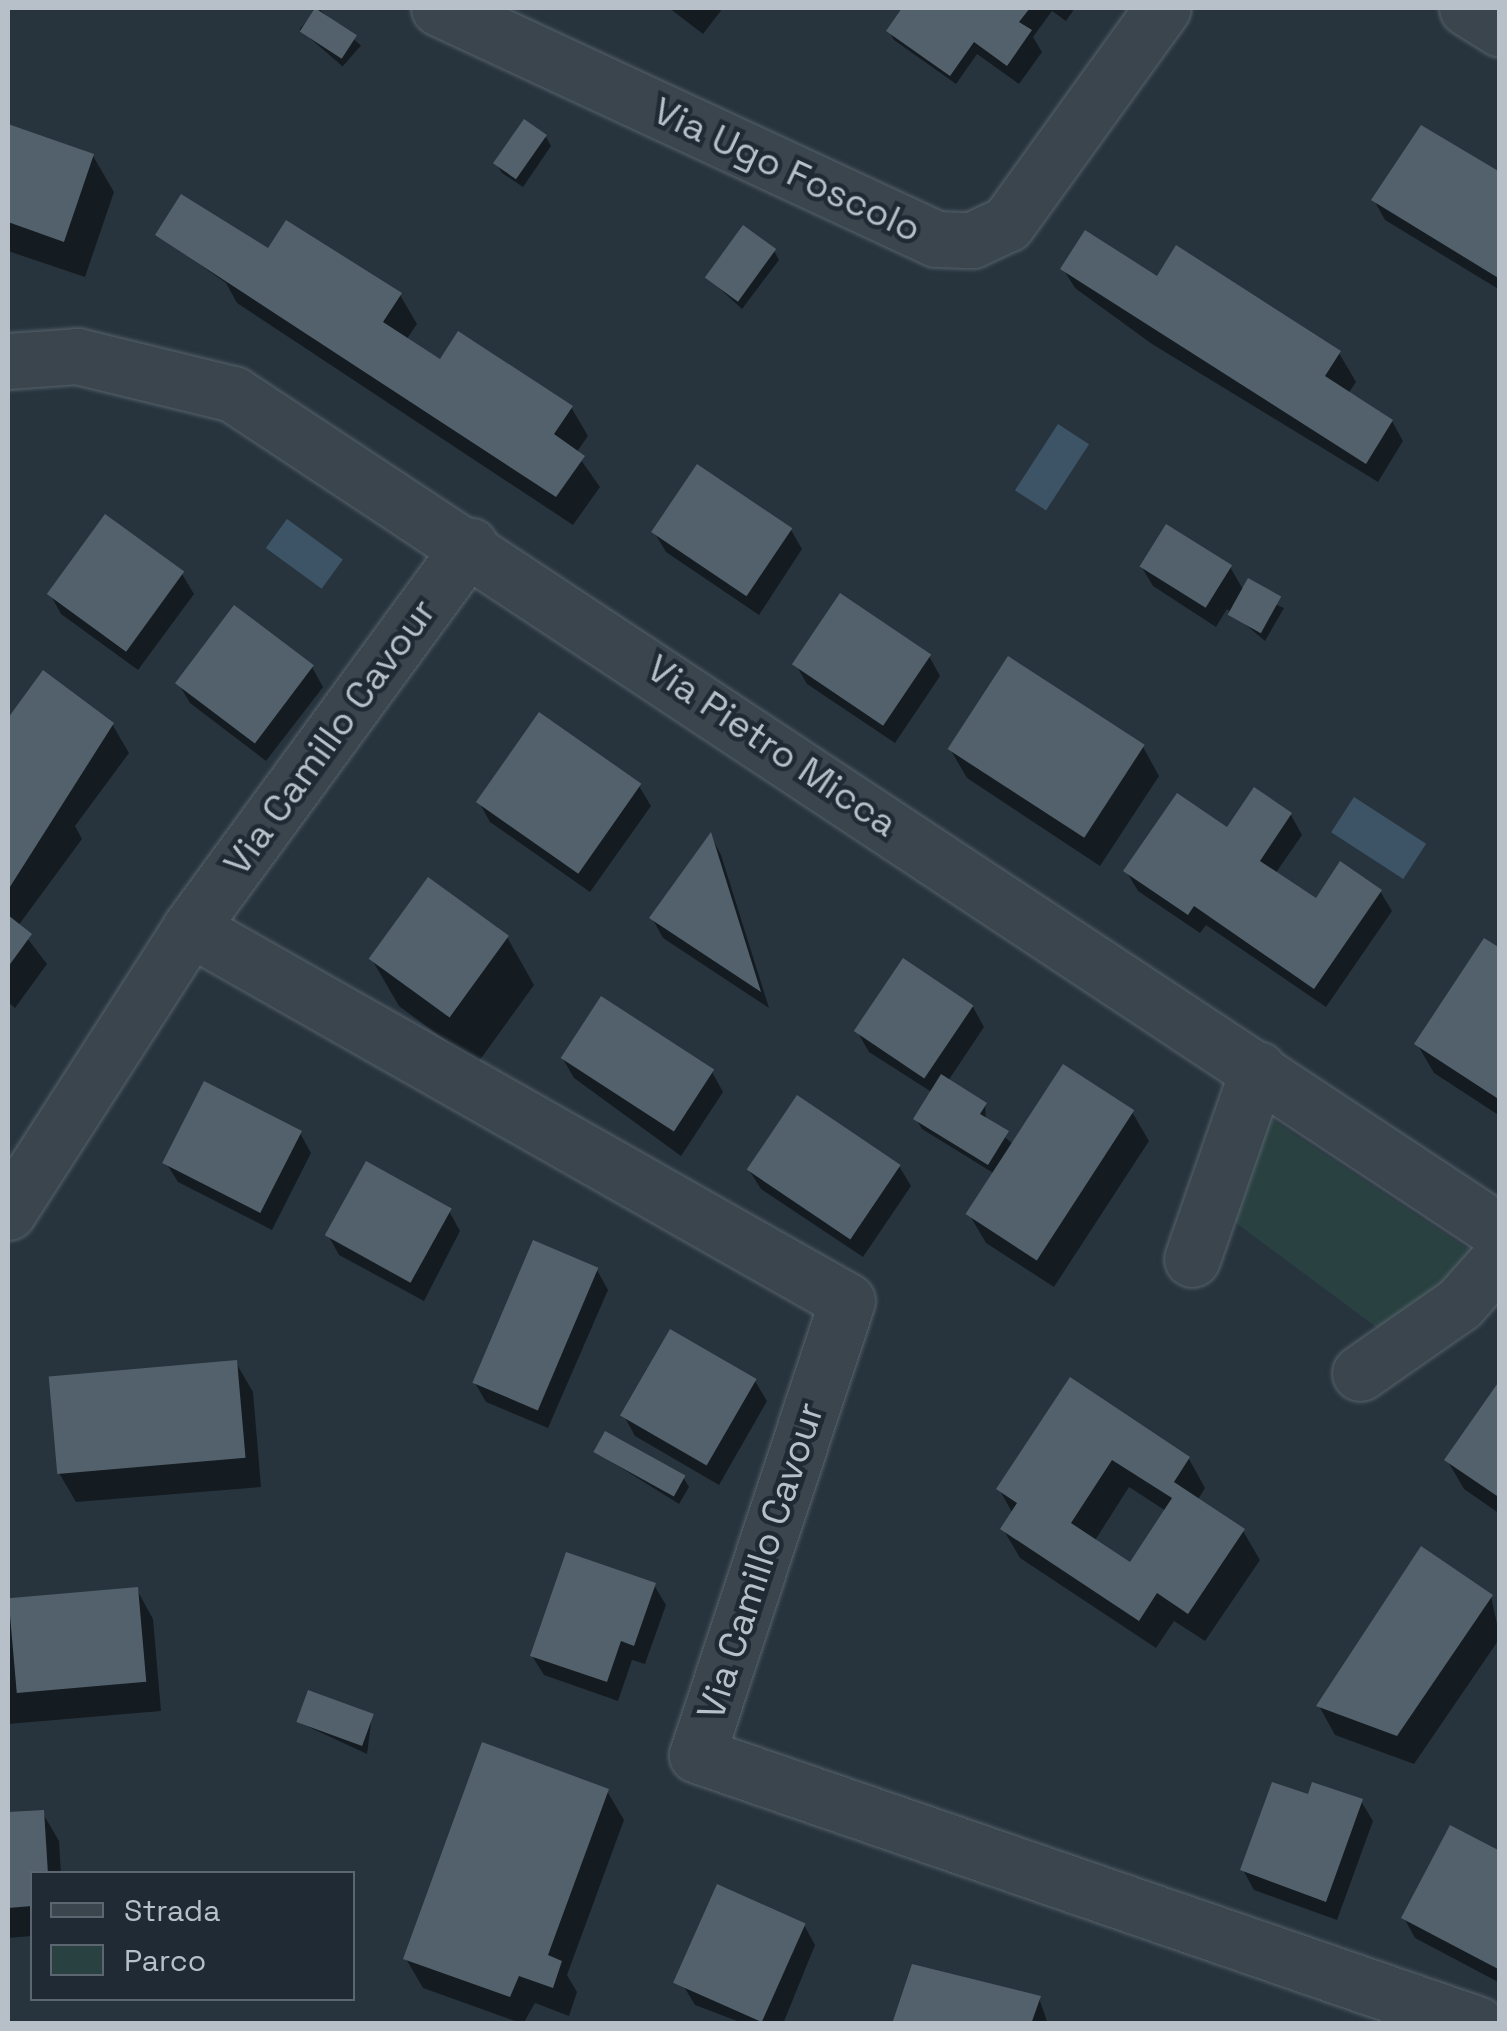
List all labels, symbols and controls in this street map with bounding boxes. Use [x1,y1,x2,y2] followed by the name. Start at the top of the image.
[646,88,928,252] street label: Via Ugo Foscolo
[214,590,446,884] street label: Via Camillo Cavour
[638,645,906,847] street label: Via Pietro Micca
[688,1397,834,1725] street label: Via Camillo Cavour
[30,1871,355,2001] legend
[124,1891,220,1930] text: Strada
[124,1941,206,1980] text: Parco

